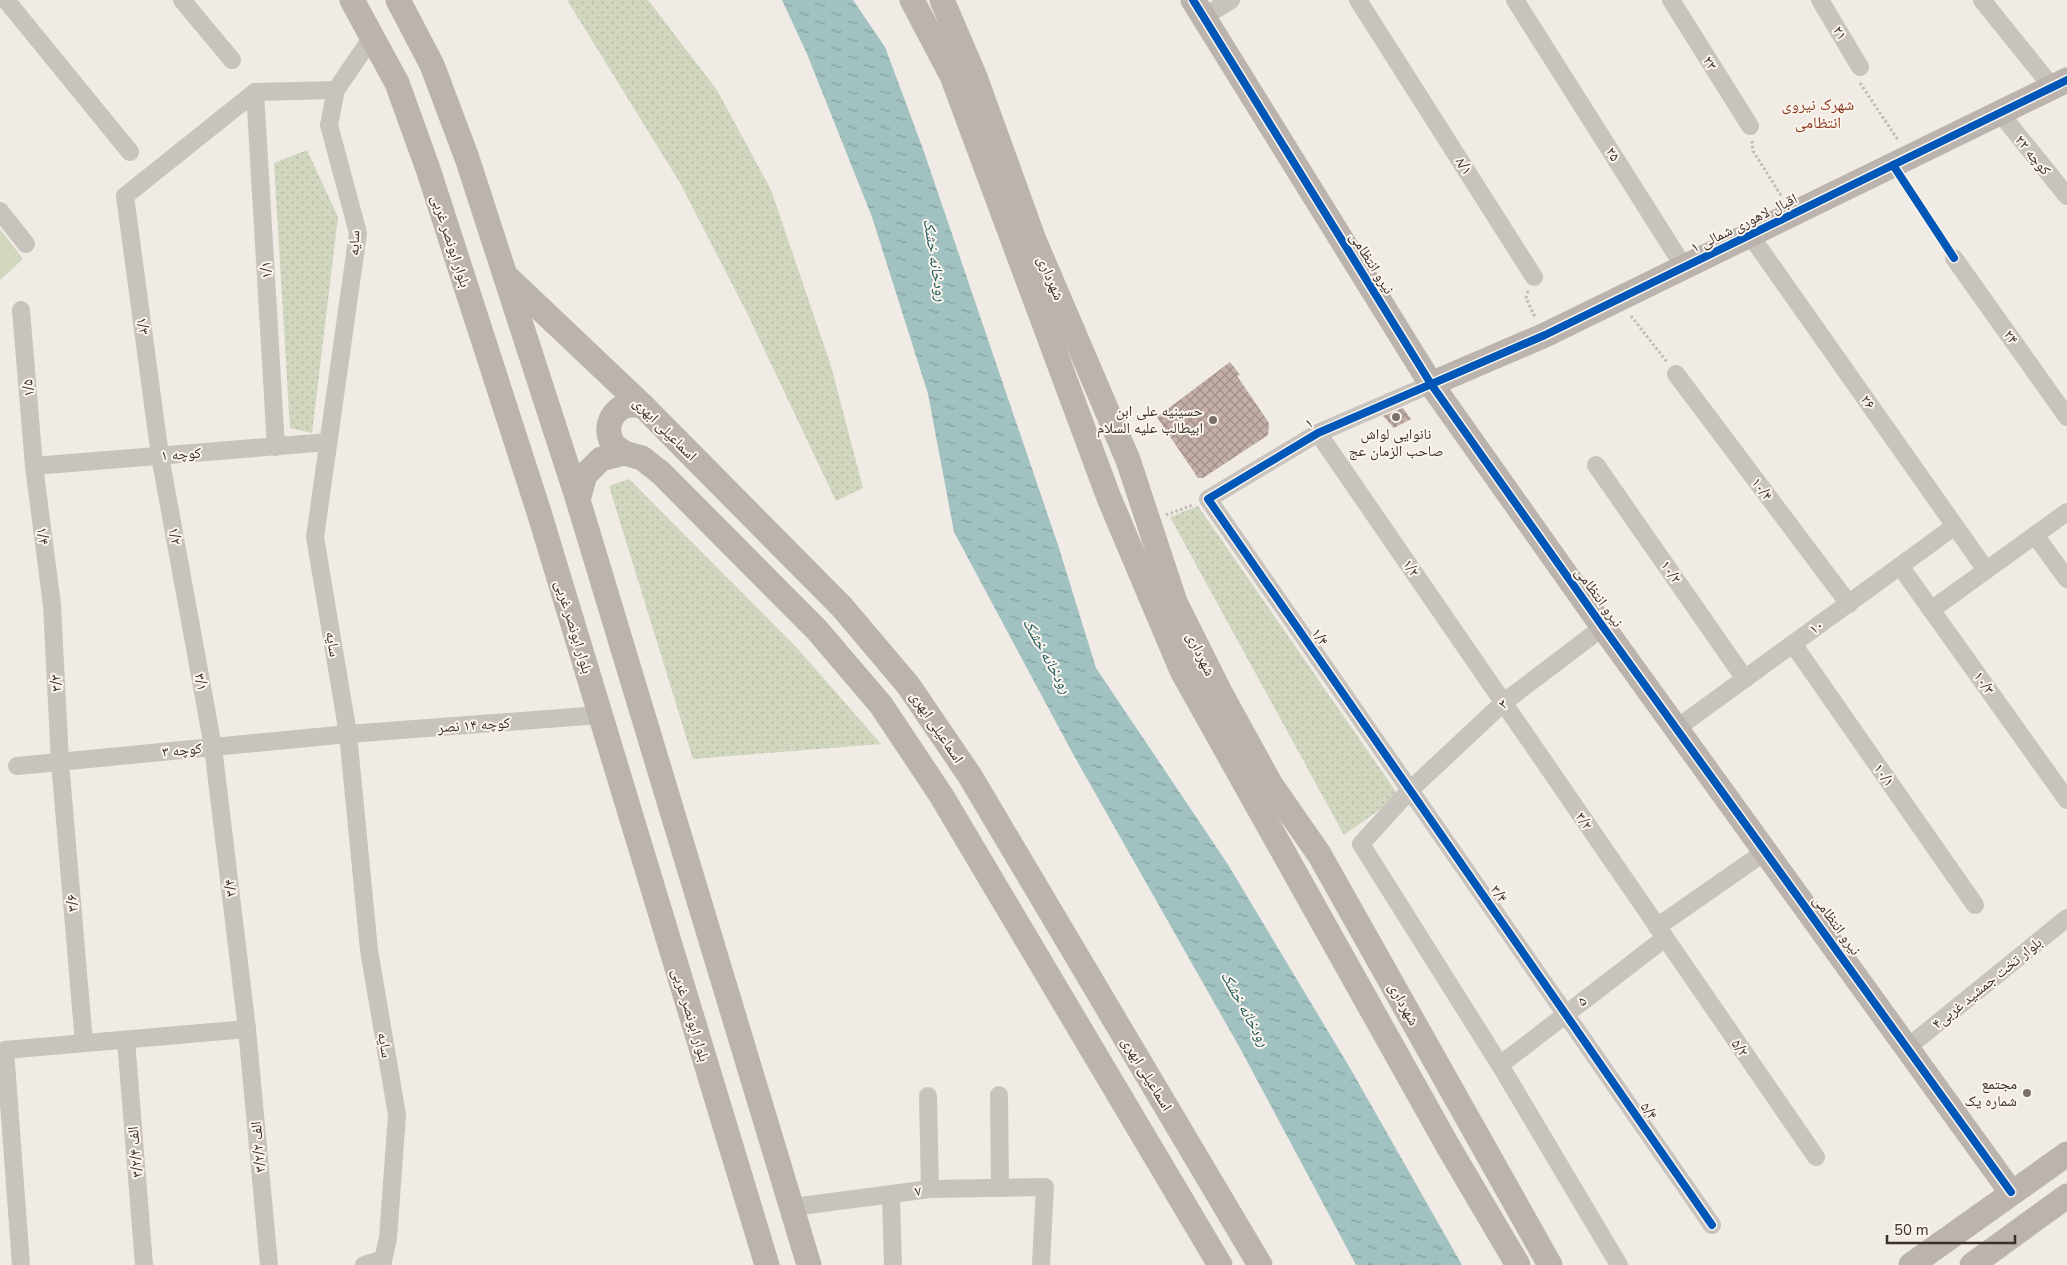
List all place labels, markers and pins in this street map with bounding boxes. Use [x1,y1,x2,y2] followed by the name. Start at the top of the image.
[1097,401,1203,438] place label: حسینیه علی ابن ابیطالب علیه السلام
[1390,411,1402,423] marker: نانوایی لواش صاحب الزمان عج
[1207,414,1219,426] marker: حسینیه علی ابن ابیطالب علیه السلام
[1349,424,1443,461] place label: نانوایی لواش صاحب الزمان عج
[1965,1074,2017,1111] place label: مجتمع شماره یک
[2021,1087,2033,1099] marker: مجتمع شماره یک

